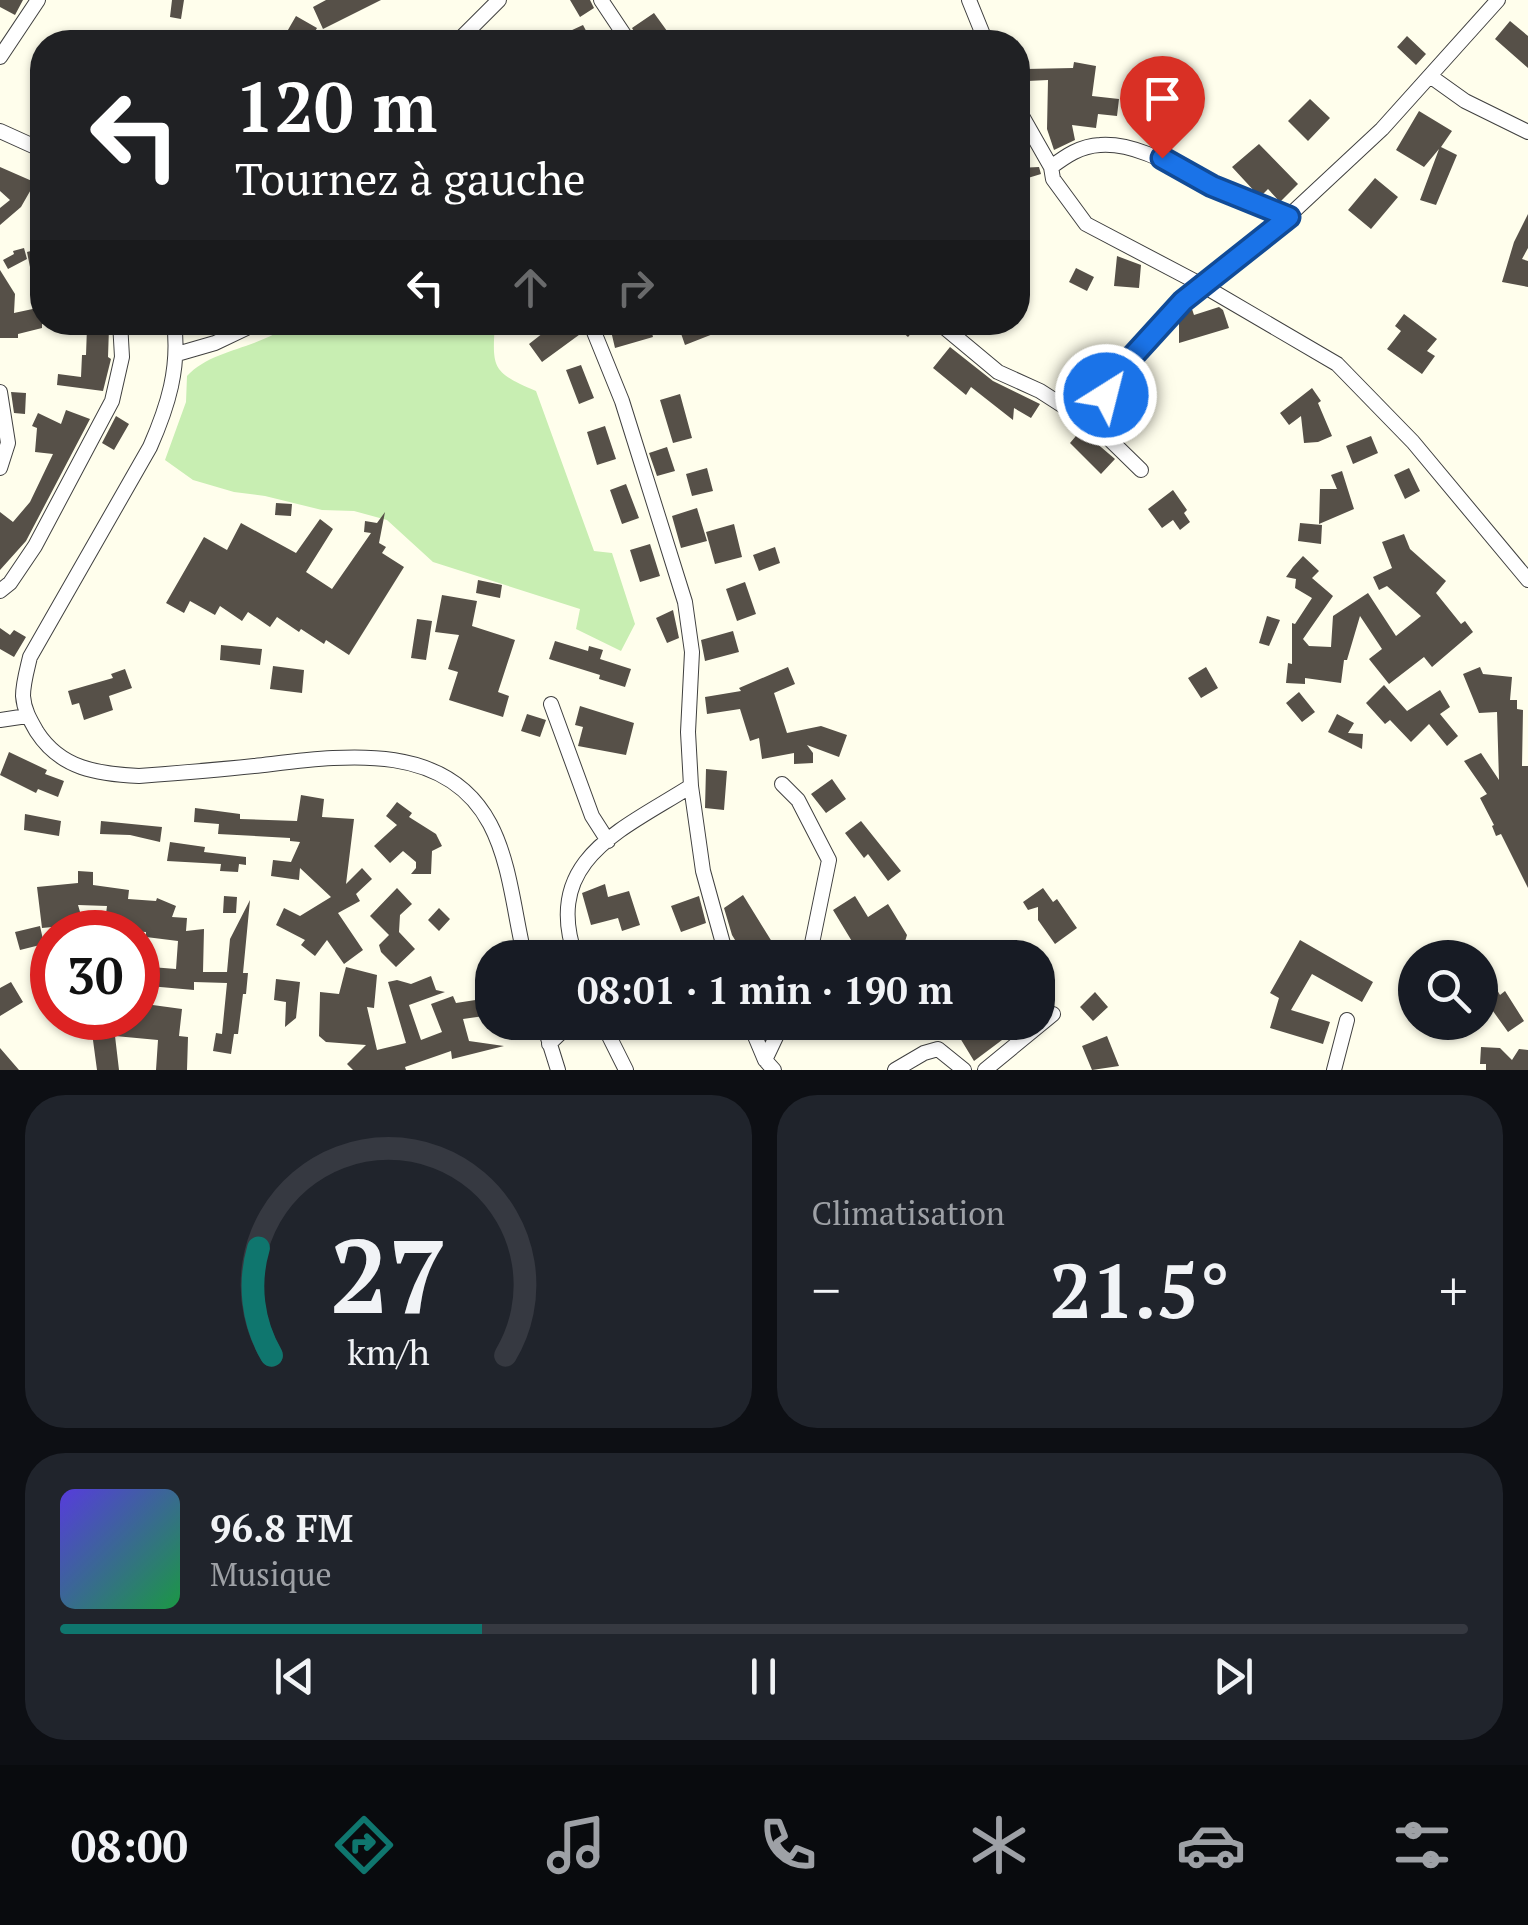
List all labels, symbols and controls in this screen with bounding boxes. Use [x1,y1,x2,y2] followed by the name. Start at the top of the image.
[1120,56,1205,159] pin
[235,59,437,152] text: 120 m
[70,70,200,200] icon: left
[1135,71,1190,126] icon: arrive
[235,148,586,208] text: Tournez à gauche
[398,260,453,315] icon: left
[503,260,558,315] icon: ahead
[608,260,663,315] icon: right
[1054,343,1158,447] position arrow
[30,910,160,1040] speed limit sign: 30
[1398,940,1498,1040] map controls
[1398,940,1498,1040] button: search
[577,965,953,1015] text: 08:01 · 1 min · 190 m
[812,1192,1005,1234] text: Climatisation
[329,1205,447,1343] text: 27
[1050,1240,1230,1339] text: 21.5°
[812,1253,841,1326] text: −
[1439,1253,1468,1326] text: +
[347,1328,430,1375] text: km/h
[210,1503,353,1553] text: 96.8 FM
[210,1553,332,1595] text: Musique
[267,1649,322,1704] icon: previous
[736,1649,791,1704] icon: pause
[1206,1649,1261,1704] icon: next
[329,1810,399,1880] icon: directions
[541,1810,611,1880] icon: music
[753,1810,823,1880] icon: phone
[964,1810,1034,1880] icon: climate
[1176,1810,1246,1880] icon: car
[1387,1810,1457,1880] icon: filters
[71,1815,188,1875] text: 08:00

